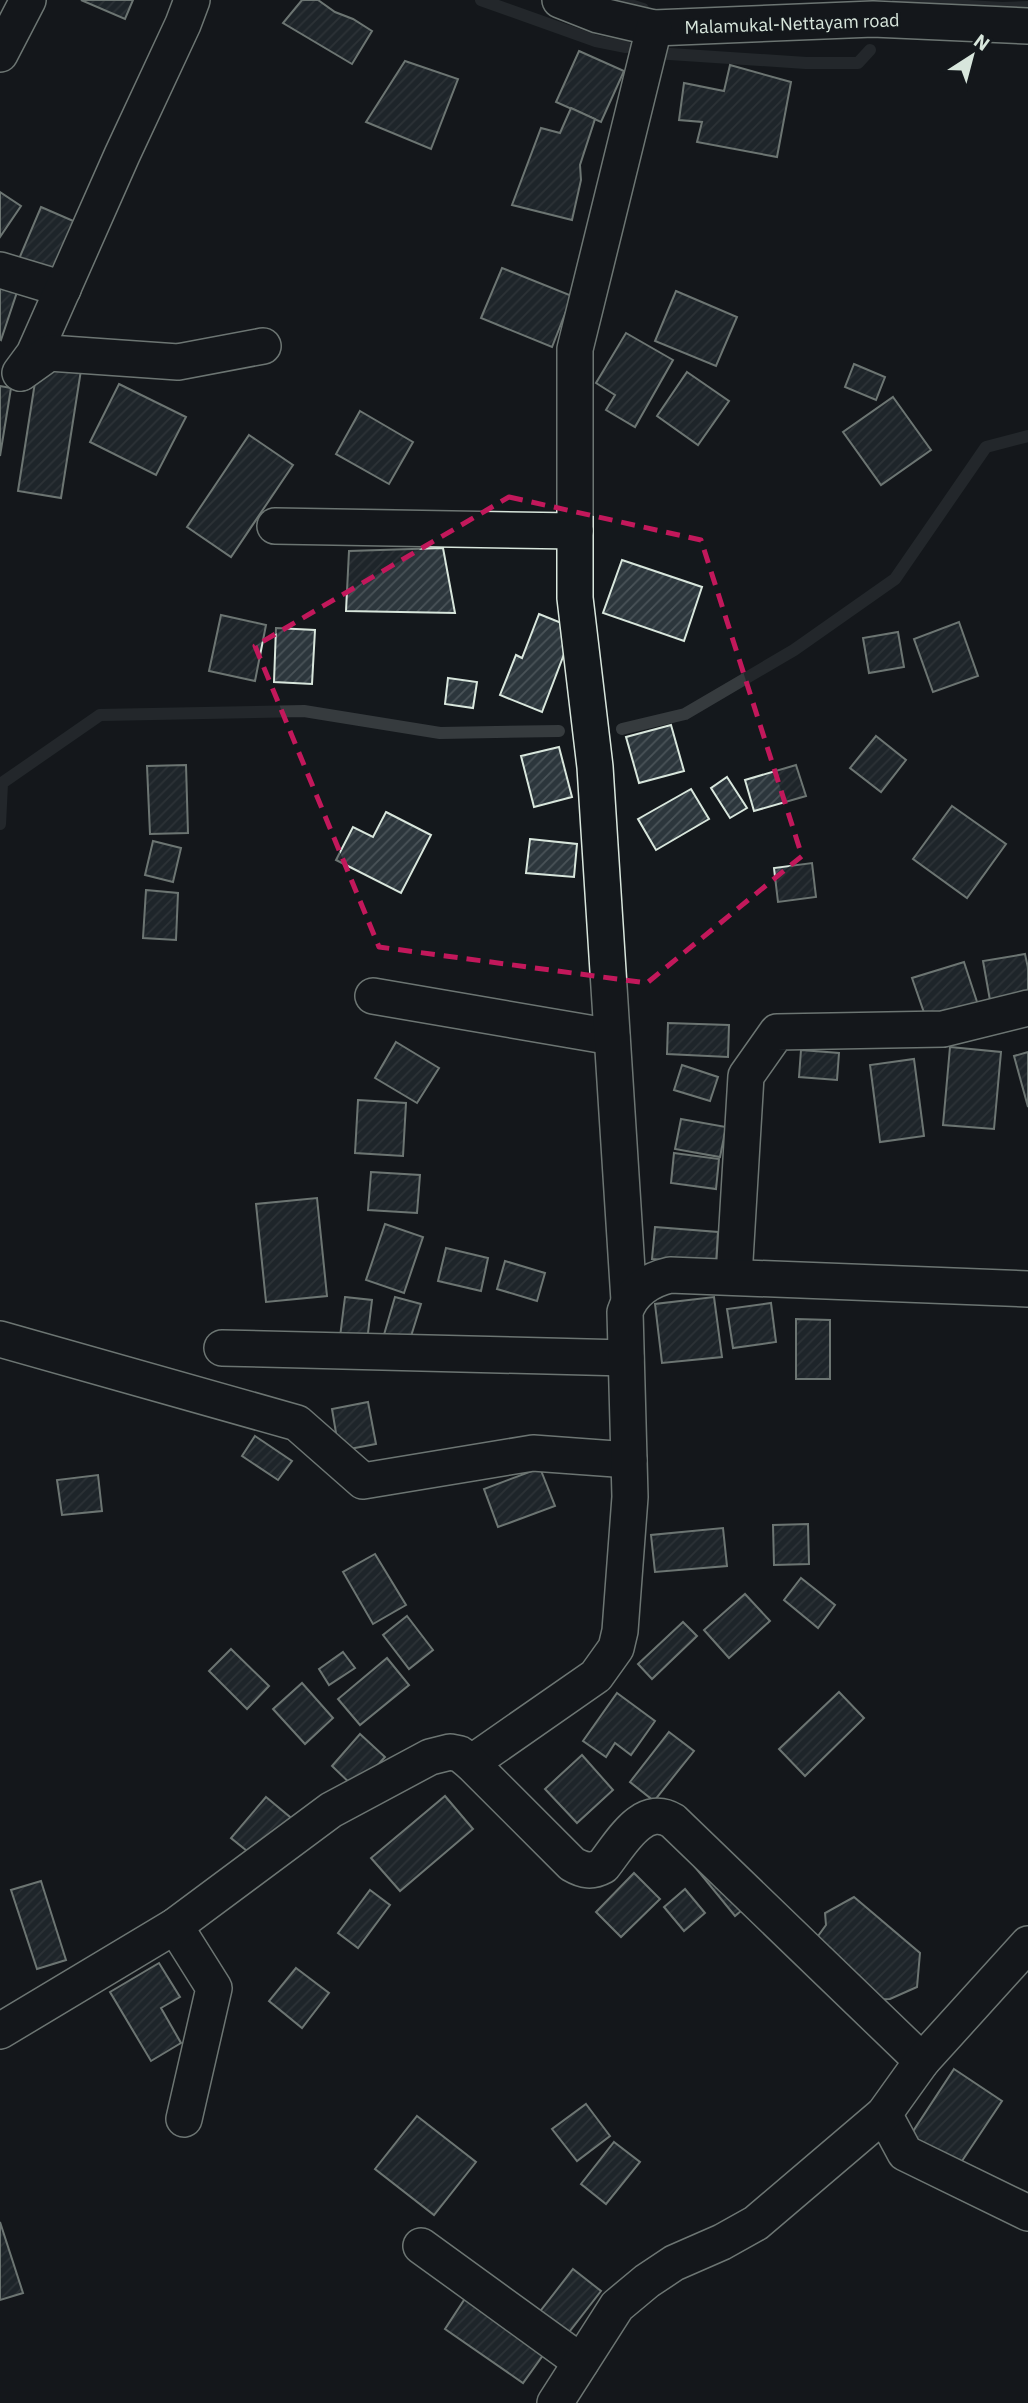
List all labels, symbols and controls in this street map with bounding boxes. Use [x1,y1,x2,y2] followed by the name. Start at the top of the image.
[684,8,900,39] street label: Malamukal-Nettayam road
[937,21,1007,91] north arrow
[969,28,995,56] text: N

